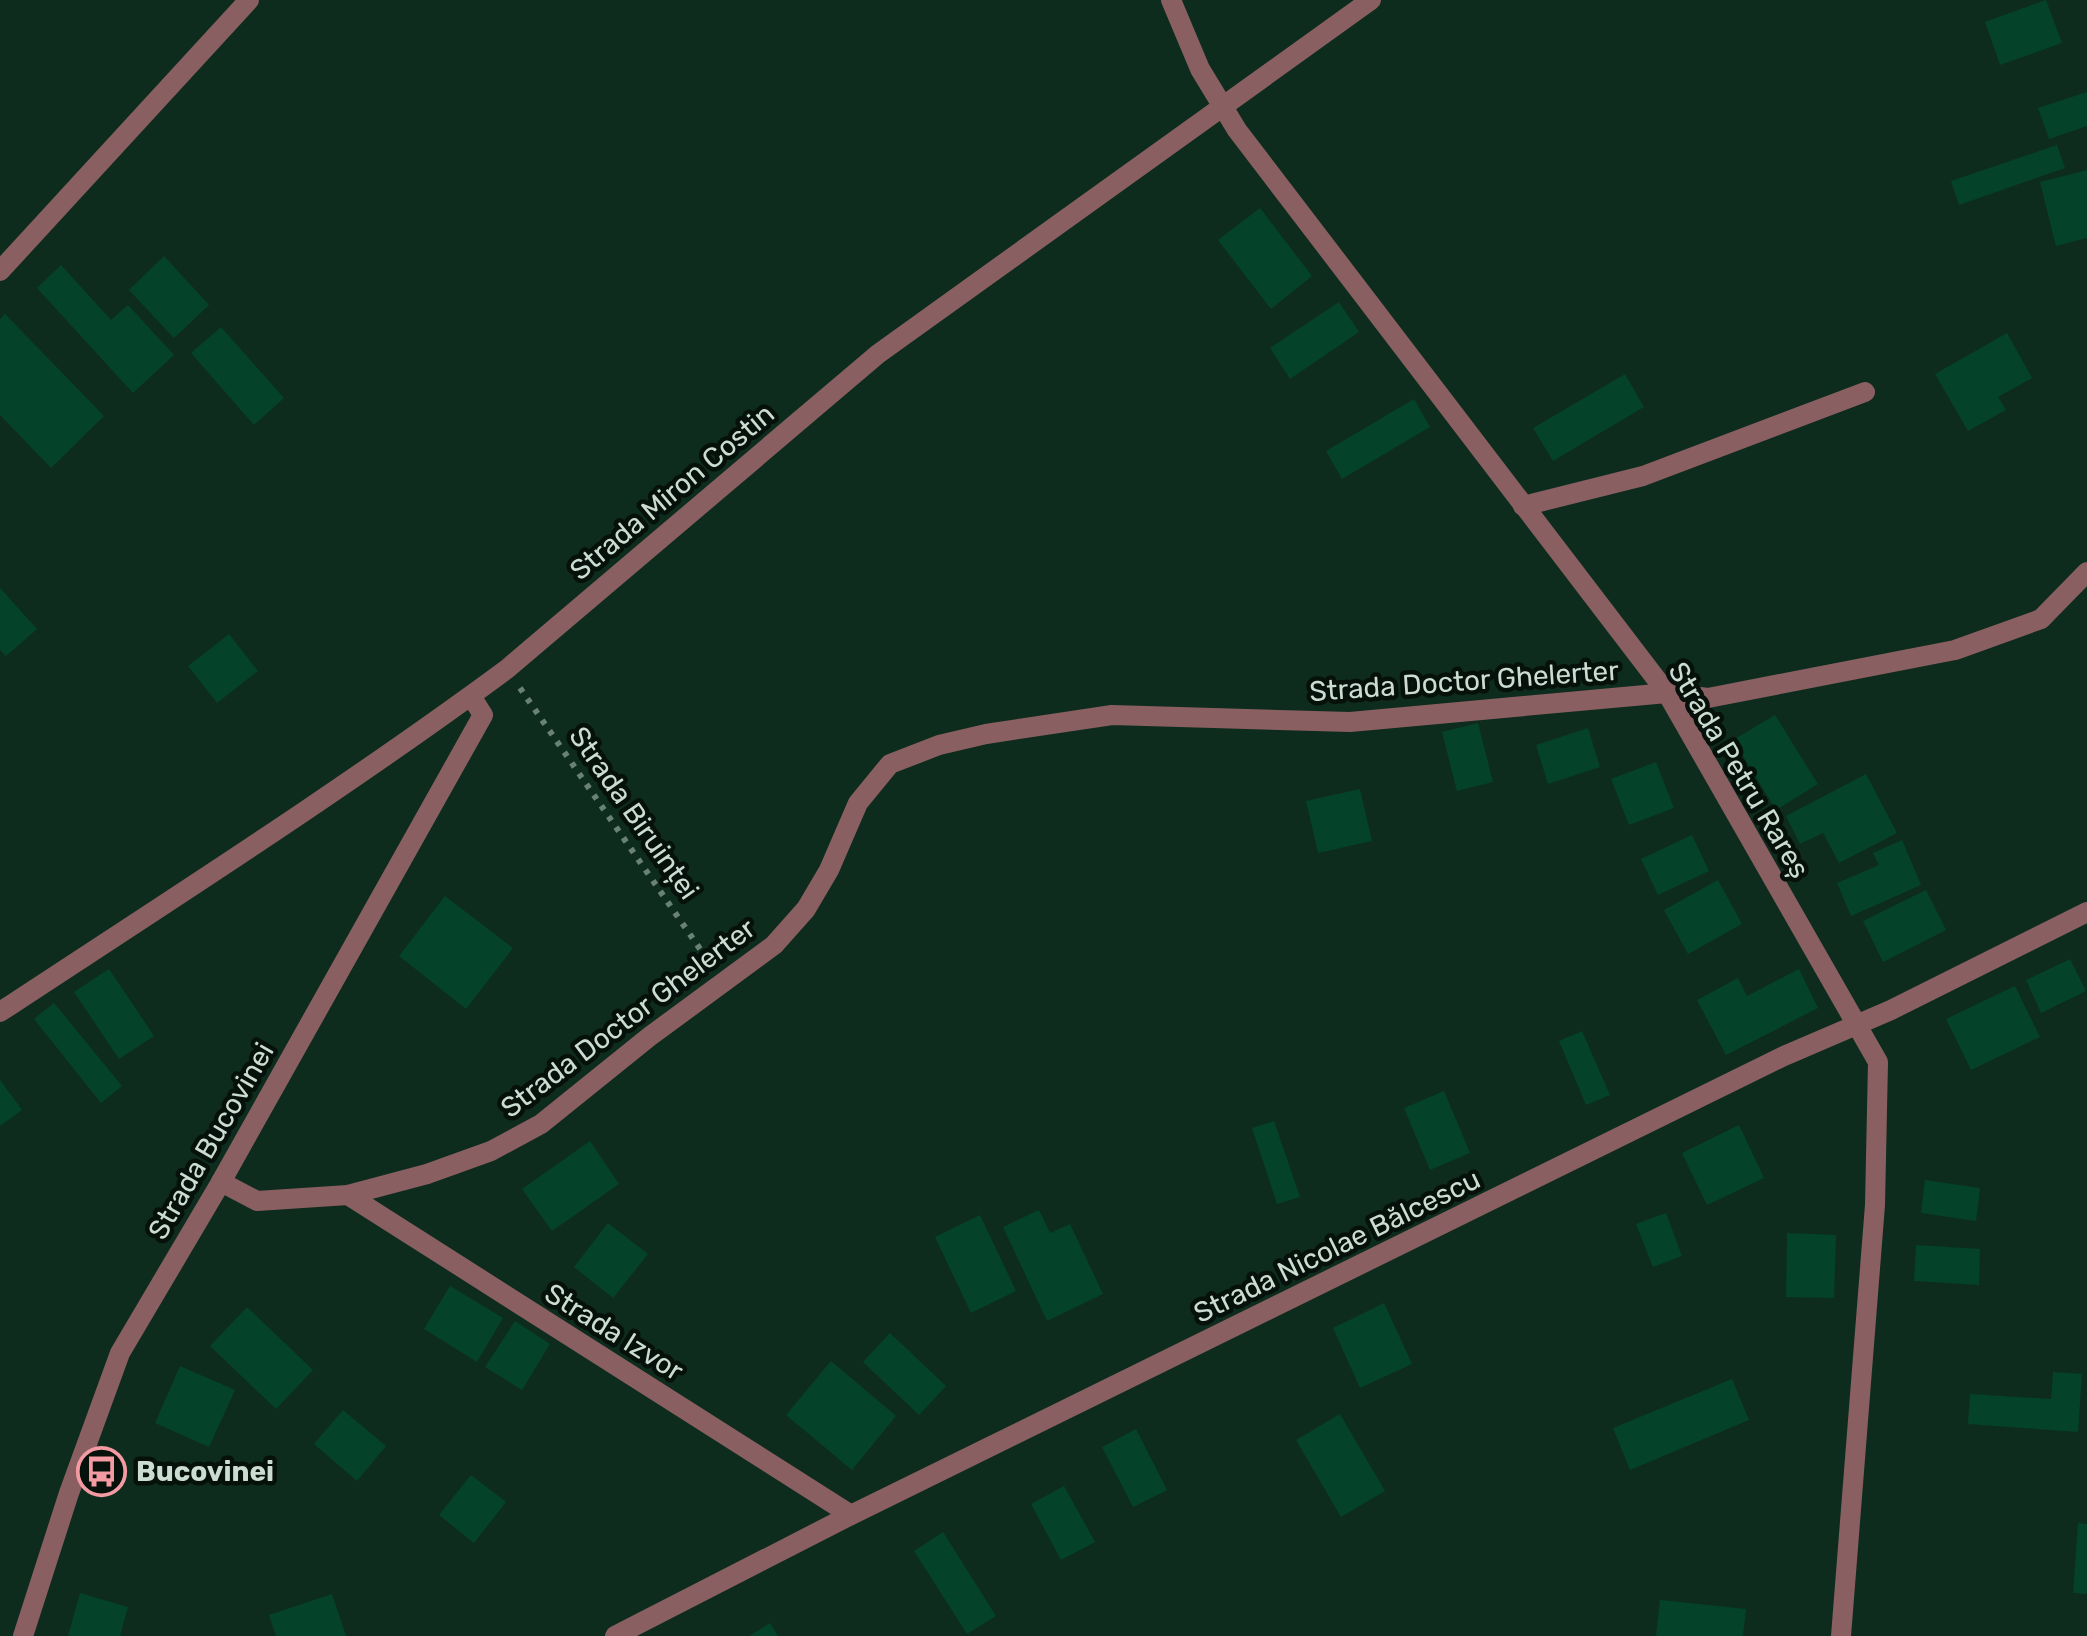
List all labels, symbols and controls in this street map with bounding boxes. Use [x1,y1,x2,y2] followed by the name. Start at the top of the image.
[563,397,781,587] street label: Strada Miron Costin
[1308,654,1620,708] street label: Strada Doctor Ghelerter
[1662,656,1816,884] street label: Strada Petru Rareș
[562,720,706,906] street label: Strada Biruinței
[494,911,762,1124] street label: Strada Doctor Ghelerter
[141,1037,281,1245] street label: Strada Bucovinei
[1188,1162,1486,1330] street label: Strada Nicolae Bălcescu
[539,1276,690,1388] street label: Strada Izvor
[75,1445,127,1497] bus stop icon: Bucovinei
[136,1455,274,1488] place label: Bucovinei

